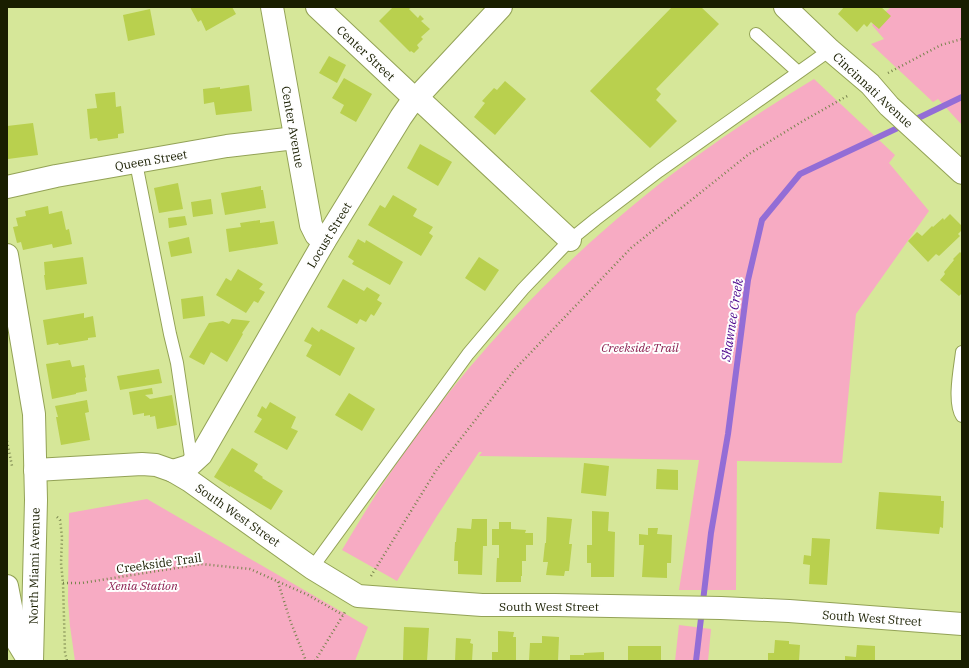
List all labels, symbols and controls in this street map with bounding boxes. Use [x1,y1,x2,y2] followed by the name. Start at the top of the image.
[334,22,398,84] street label: Center Street
[830,49,916,131] street label: Cincinnati Avenue
[278,85,308,169] street label: Center Avenue
[114,146,188,174] street label: Queen Street
[303,199,355,271] street label: Locust Street
[717,277,747,364] water label: Shawnee Creek
[601,340,679,355] park label: Creekside Trail
[193,480,283,550] street label: South West Street
[25,507,43,625] street label: North Miami Avenue
[115,550,203,576] street label: Creekside Trail
[107,578,178,593] park label: Xenia Station
[499,599,599,614] street label: South West Street
[822,607,922,629] street label: South West Street

